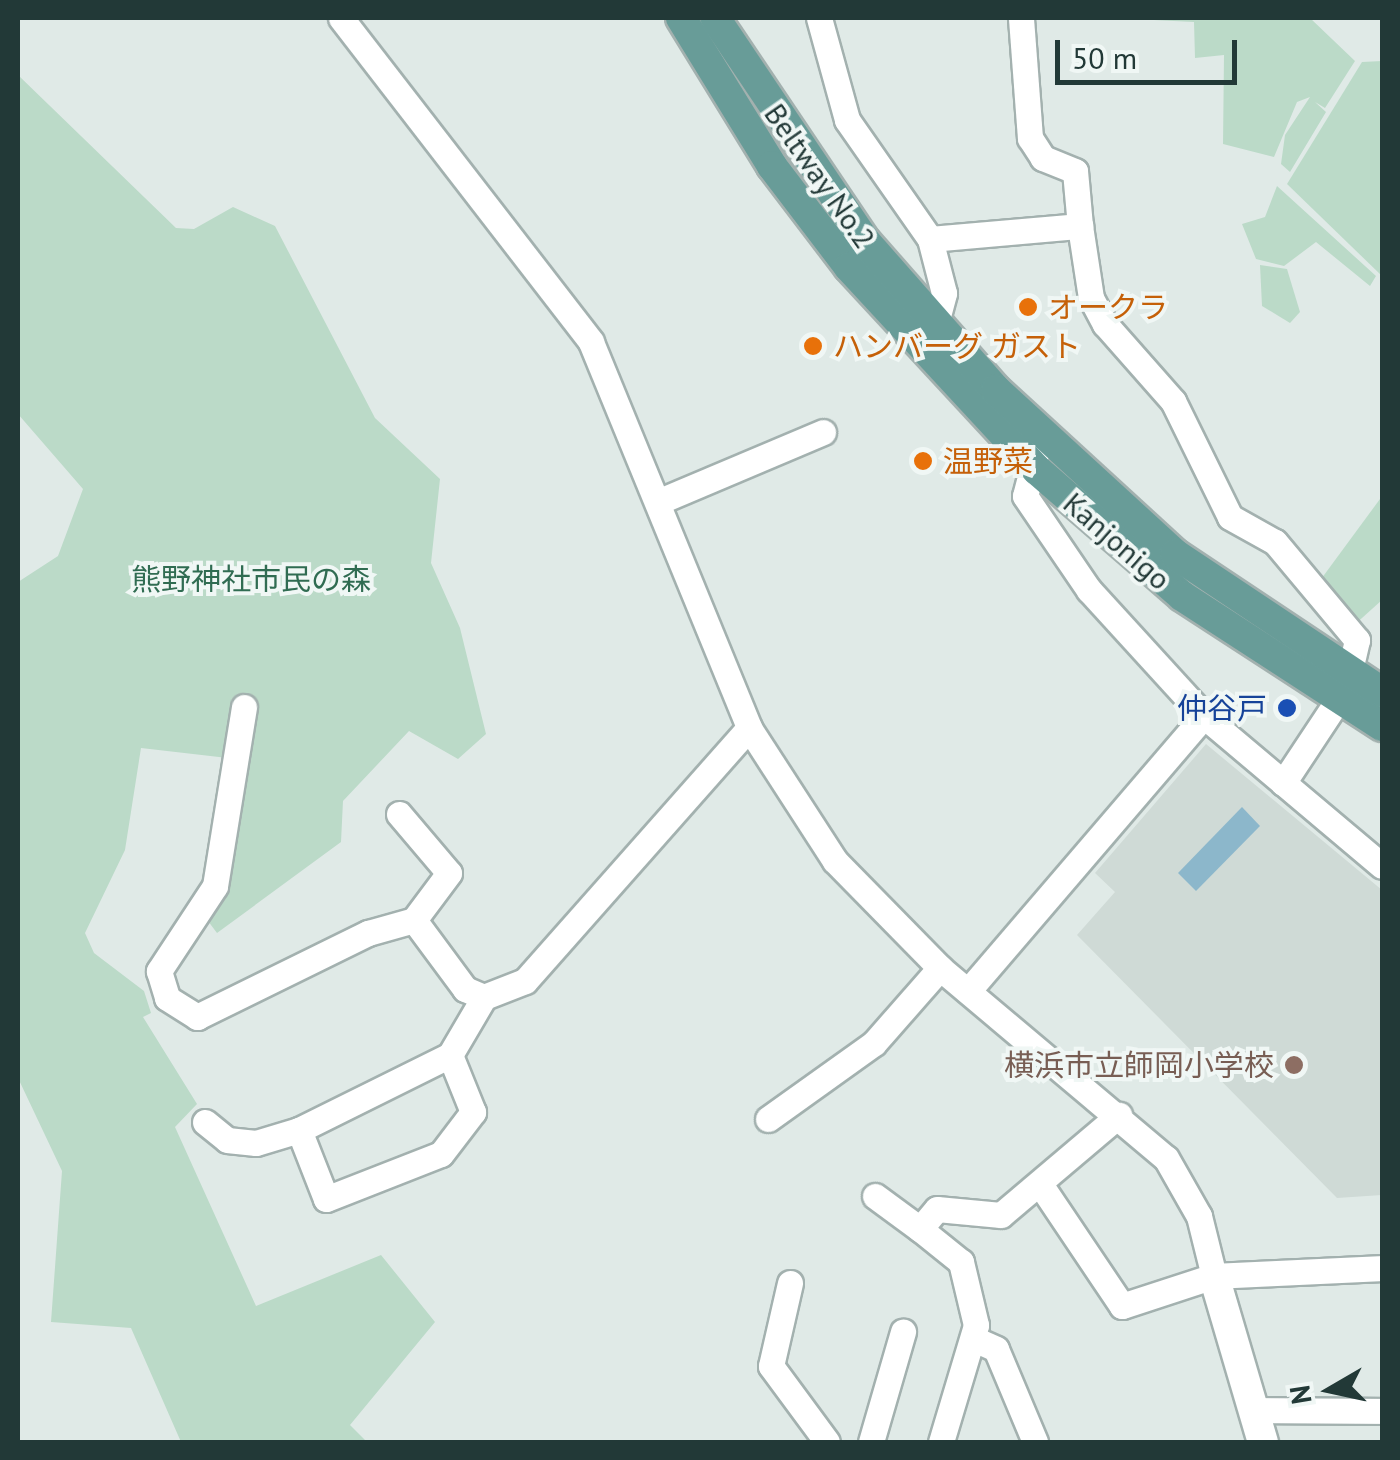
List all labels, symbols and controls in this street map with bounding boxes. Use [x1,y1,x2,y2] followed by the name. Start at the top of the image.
[1060,20,1242,82] scale bar
[1072,38,1137,77] text: 50 m
[757,96,883,256] street label: Beltway No.2
[1048,289,1168,325] place label: オークラ
[1017,296,1039,318] marker: オークラ
[833,328,1081,364] place label: ハンバーグ ガスト
[802,335,824,357] marker: ハンバーグ ガスト
[943,443,1033,479] place label: 温野菜
[912,450,934,472] marker: 温野菜
[1056,485,1178,597] street label: Kanjonigo
[131,561,371,597] park label: 熊野神社市民の森
[1177,690,1267,726] place label: 仲谷戸
[1276,697,1298,719] marker: 仲谷戸
[1004,1047,1274,1083] place label: 横浜市立師岡小学校
[1283,1054,1305,1076] marker: 横浜市立師岡小学校
[1280,1340,1380,1440] north arrow
[1280,1383,1320,1407] text: N

